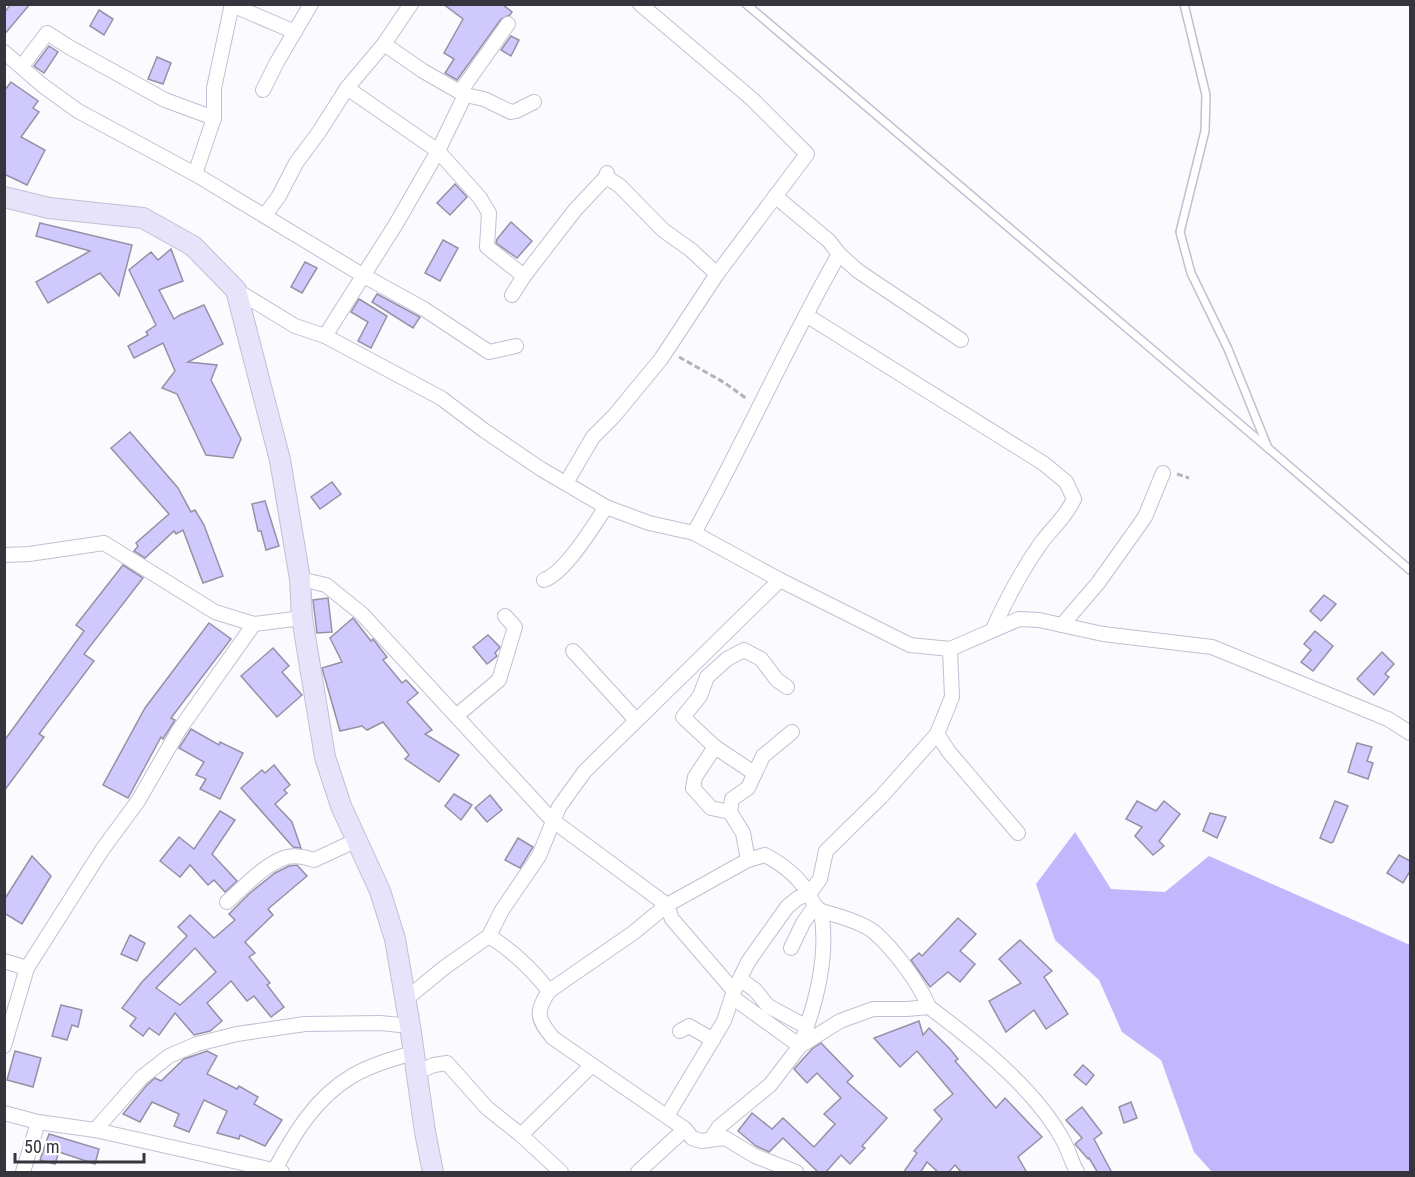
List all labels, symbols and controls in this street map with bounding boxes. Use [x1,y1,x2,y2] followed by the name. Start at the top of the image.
[15,1126,144,1164] scale bar
[24,1136,59,1157] text: 50 m

